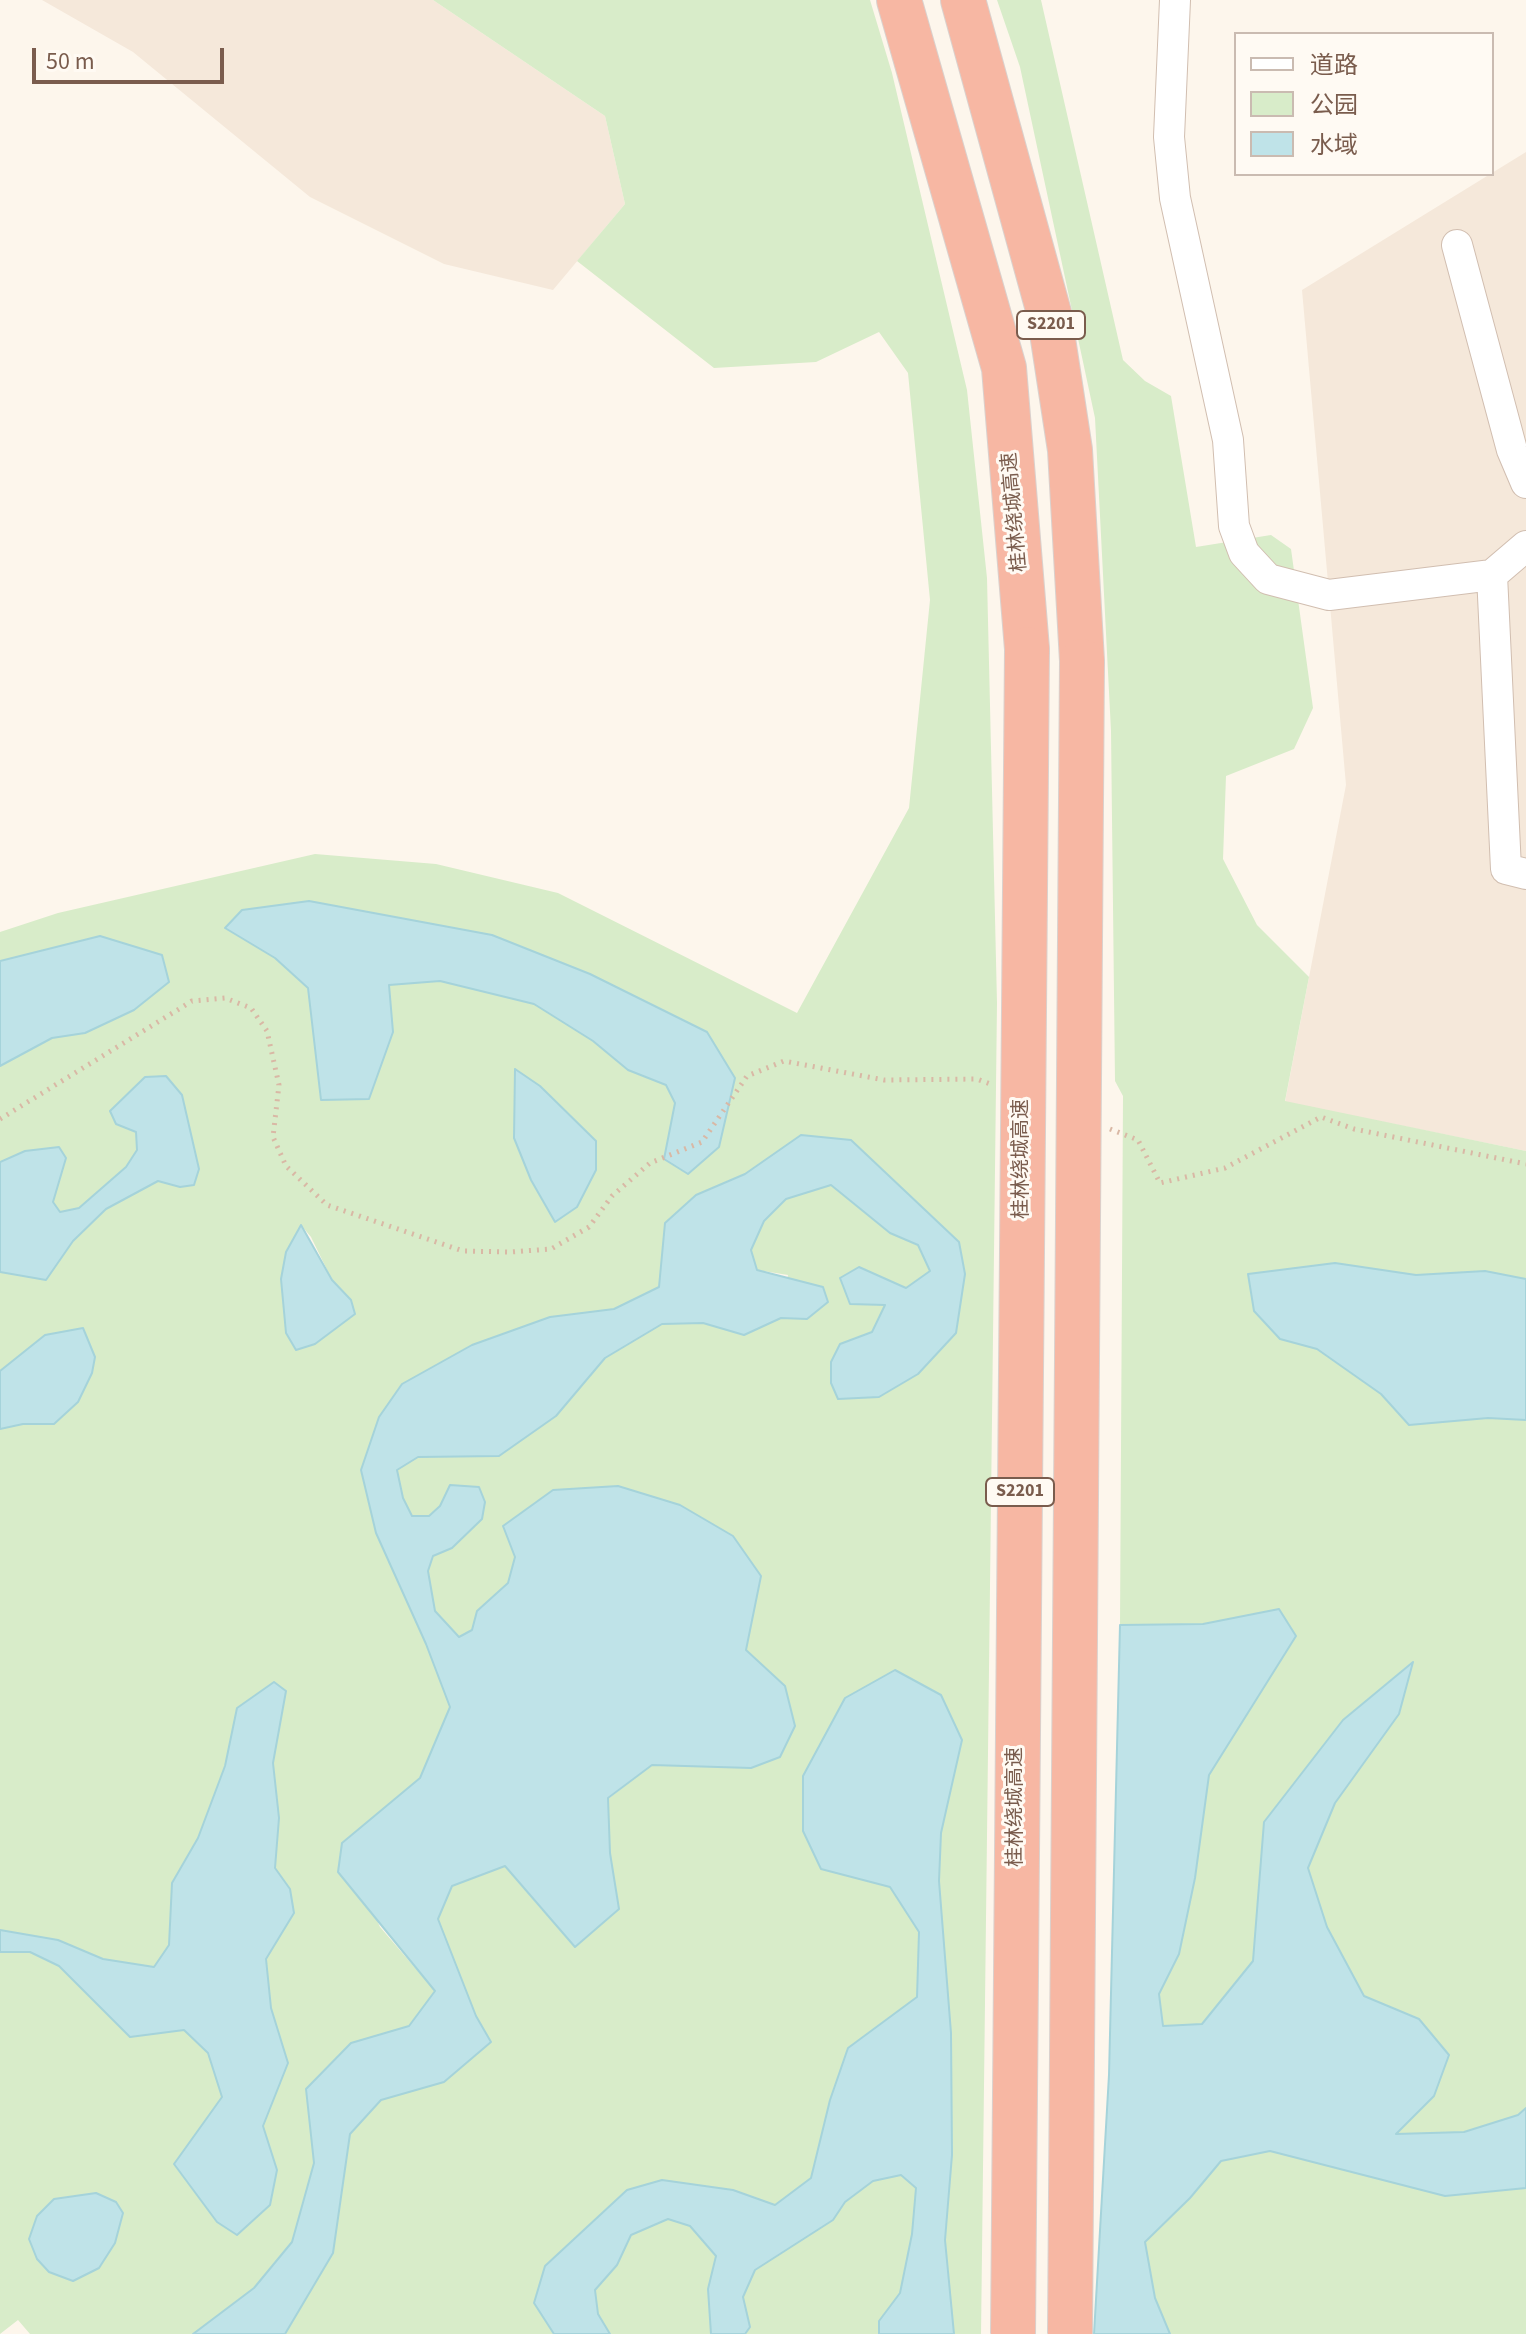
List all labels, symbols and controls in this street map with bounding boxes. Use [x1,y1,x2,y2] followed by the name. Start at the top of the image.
[36,32,228,82] scale bar
[1234,32,1494,176] legend
[46,44,95,79] text: 50 m
[1310,48,1358,83] text: 道路
[1310,88,1358,123] text: 公园
[1310,128,1358,163] text: 水域
[1017,311,1085,339] road number: S2201
[999,451,1033,573] street label: 桂林绕城高速
[1011,1099,1035,1219] street label: 桂林绕城高速
[986,1478,1054,1506] road number: S2201
[1005,1747,1029,1867] street label: 桂林绕城高速

